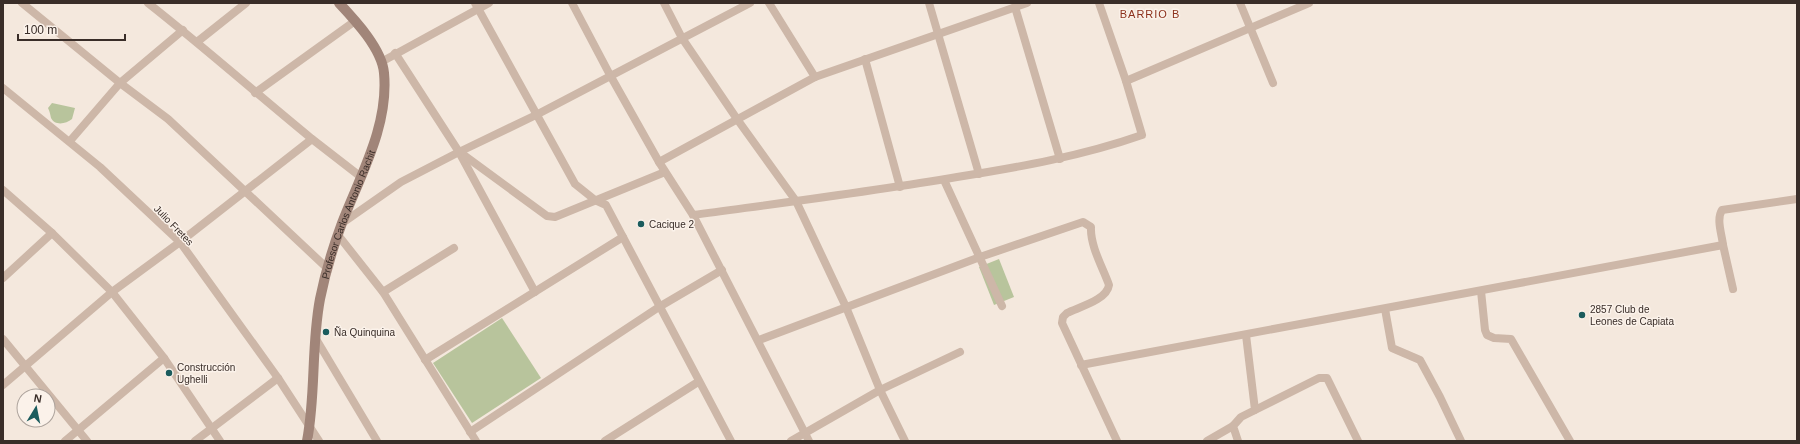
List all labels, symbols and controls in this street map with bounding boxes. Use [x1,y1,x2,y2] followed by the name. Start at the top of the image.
[1120,8,1180,20] district label: BARRIO B
[18,16,125,42] scale bar
[24,23,57,37] text: 100 m
[320,148,377,280] street label: Profesor Carlos Antonio Rachit
[152,203,196,248] street label: Julio Fretes
[636,219,646,229] marker: Cacique 2
[649,219,694,230] place label: Cacique 2
[1590,304,1674,327] place label: 2857 Club de Leones de Capiata
[1577,310,1587,320] marker: 2857 Club de Leones de Capiata
[334,326,396,338] place label: Ña Quinquina
[321,327,331,337] marker: Ña Quinquina
[177,362,235,385] place label: Construcción Ughelli
[164,368,174,378] marker: Construcción Ughelli
[16,388,56,428] north arrow
[33,392,43,405] text: N

